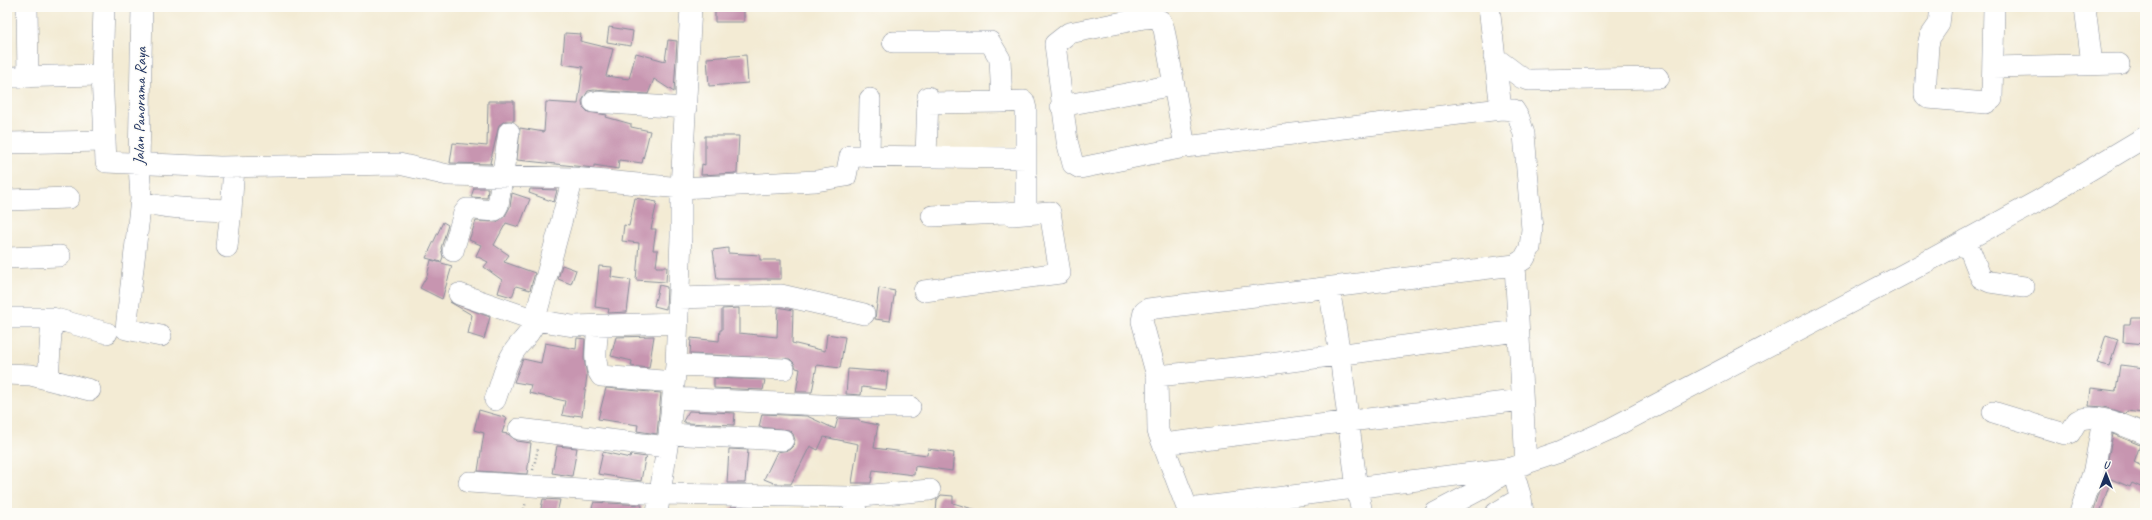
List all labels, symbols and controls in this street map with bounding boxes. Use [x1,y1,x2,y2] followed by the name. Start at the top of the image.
[129,45,151,166] street label: Jalan Panorama Raya
[2086,454,2126,494] north arrow
[2103,457,2111,471] text: U

